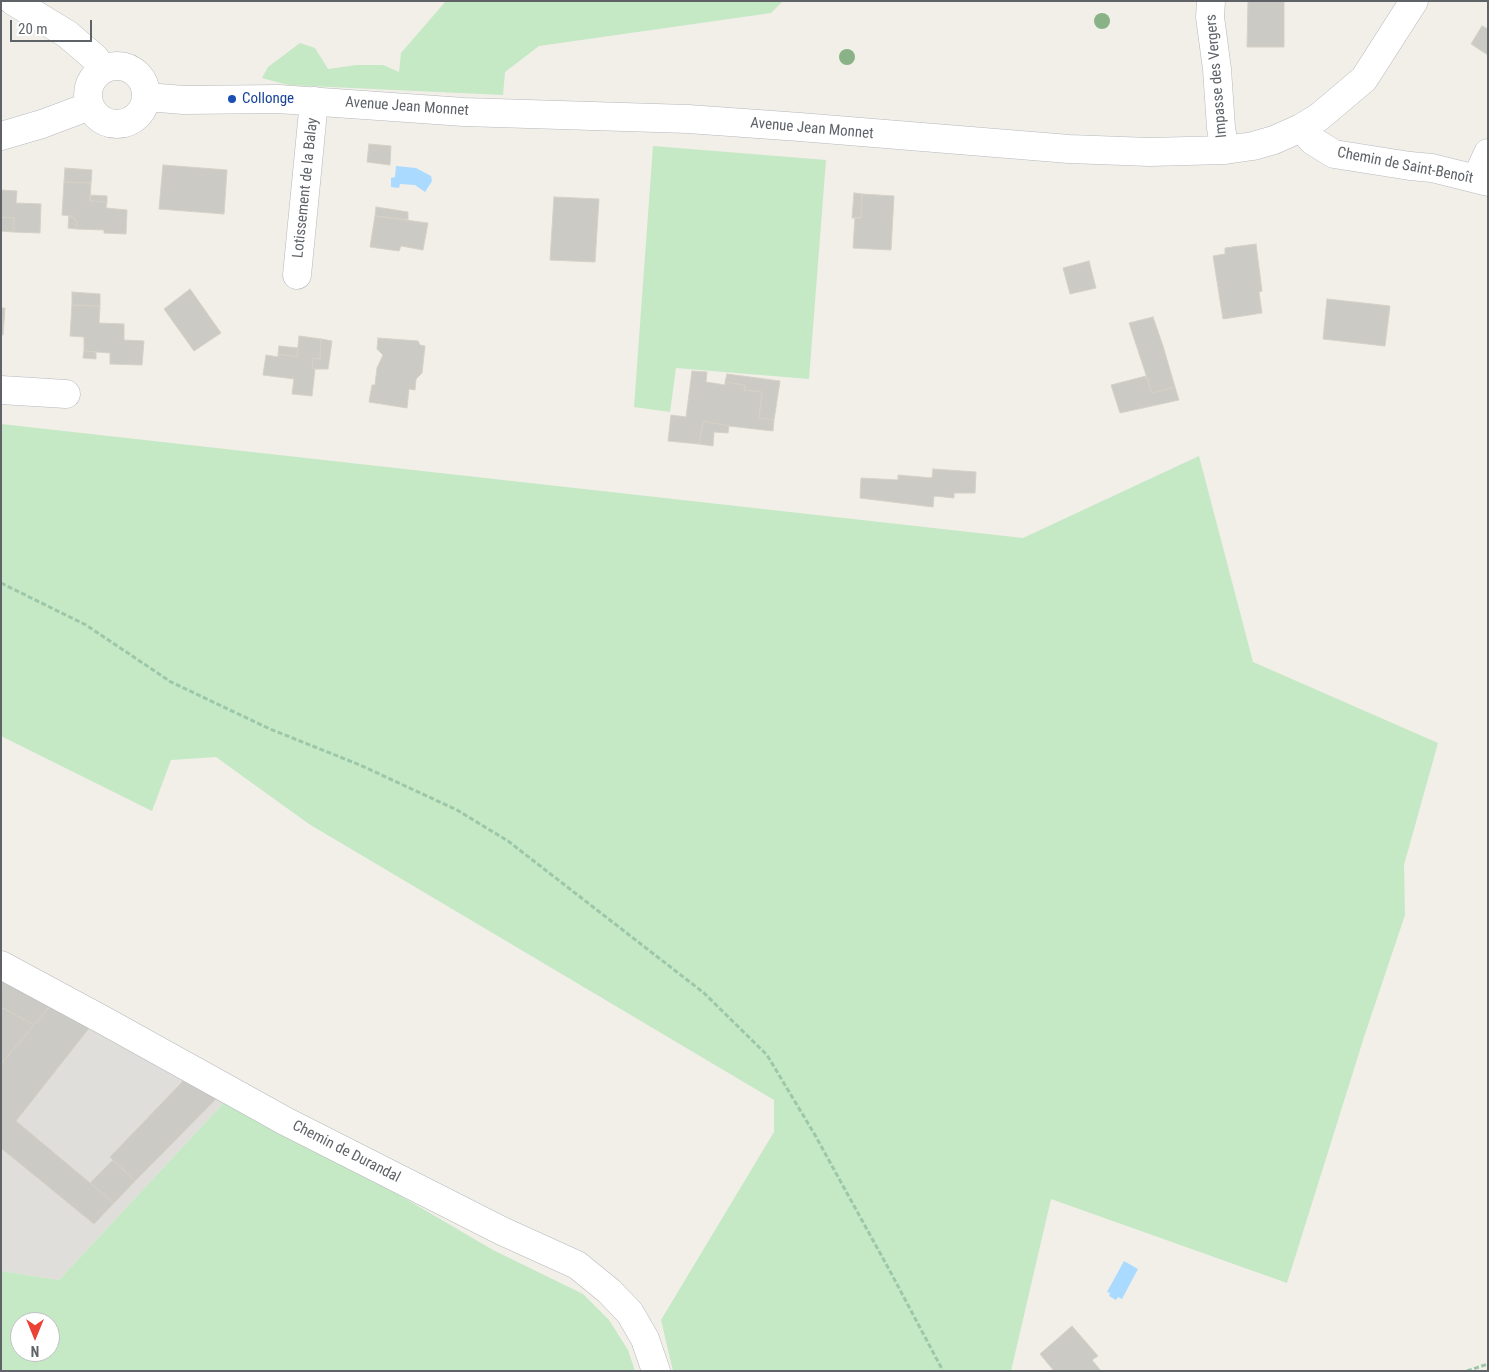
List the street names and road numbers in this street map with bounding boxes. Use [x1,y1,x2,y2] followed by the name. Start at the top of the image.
[1203,13,1231,139] street label: Impasse des Vergers
[345,94,469,120] street label: Avenue Jean Monnet
[750,115,874,143] street label: Avenue Jean Monnet
[290,117,322,259] street label: Lotissement de la Balay
[1336,144,1474,188] street label: Chemin de Saint-Benoît
[289,1117,403,1187] street label: Chemin de Durandal

